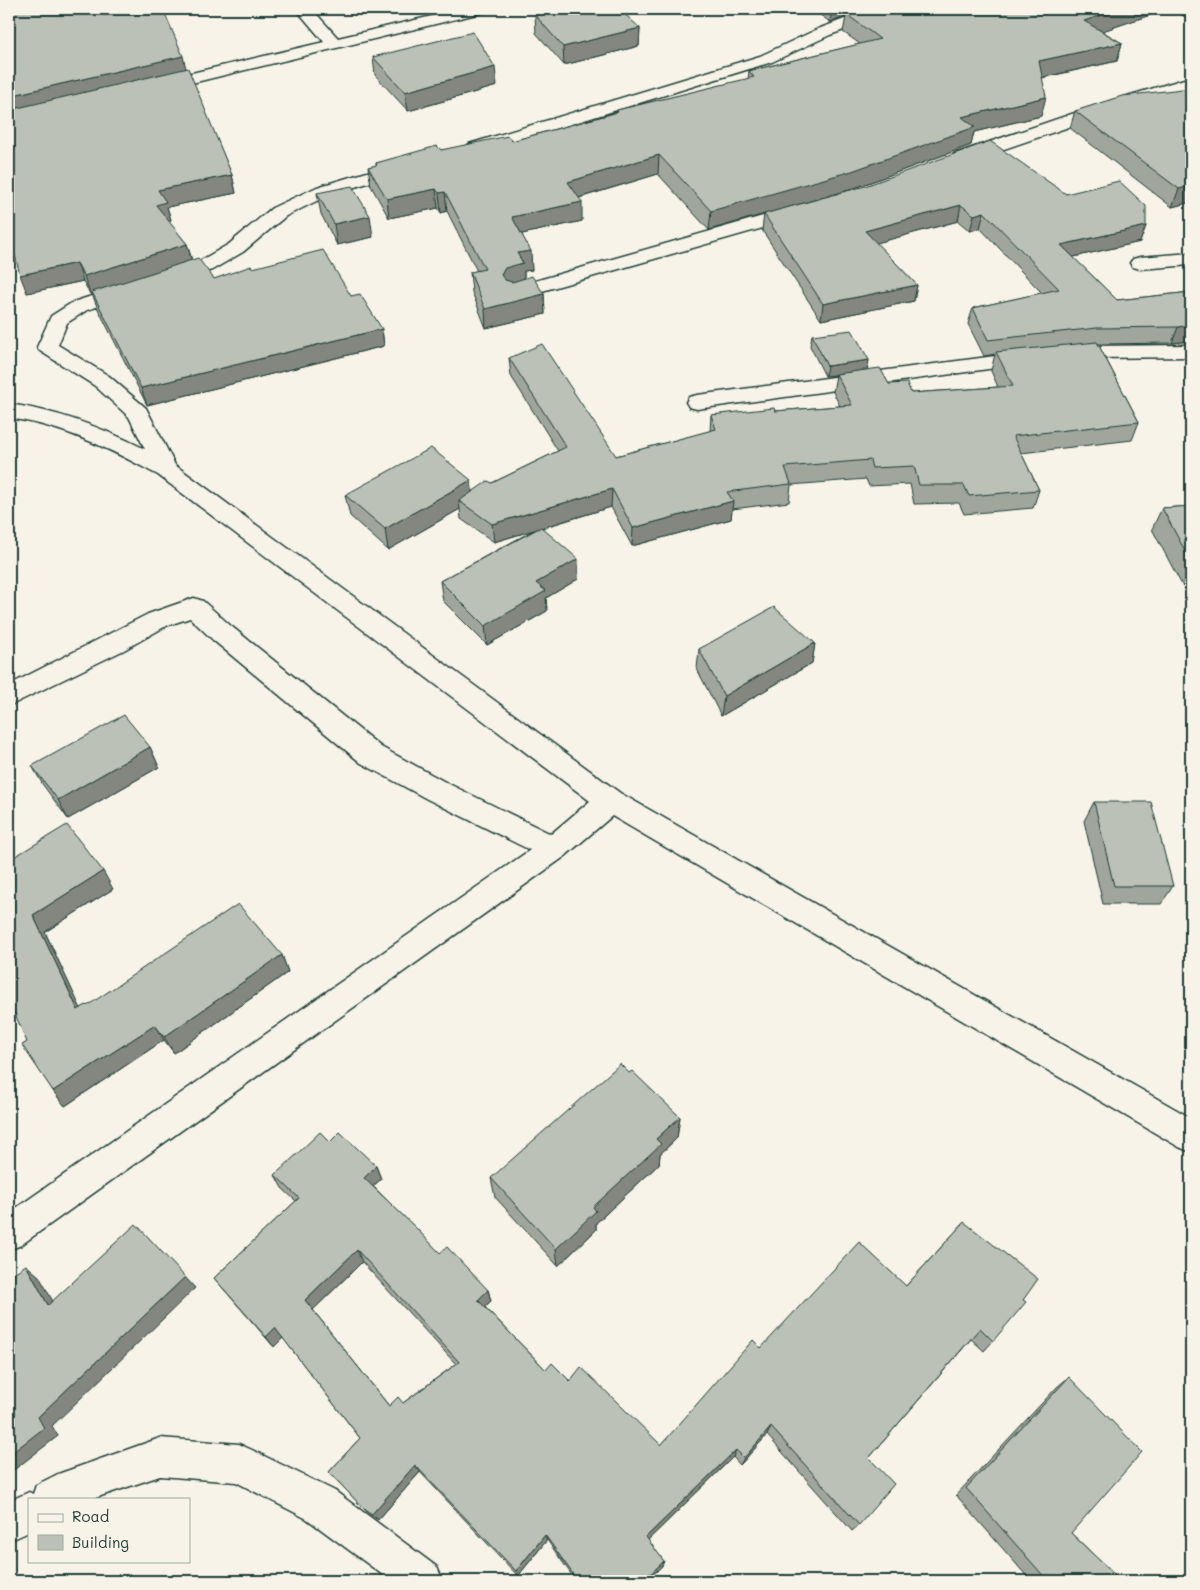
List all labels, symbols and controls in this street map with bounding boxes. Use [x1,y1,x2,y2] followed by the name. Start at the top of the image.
[28,1498,190,1562] legend
[72,1506,109,1526] text: Road
[72,1532,129,1552] text: Building

